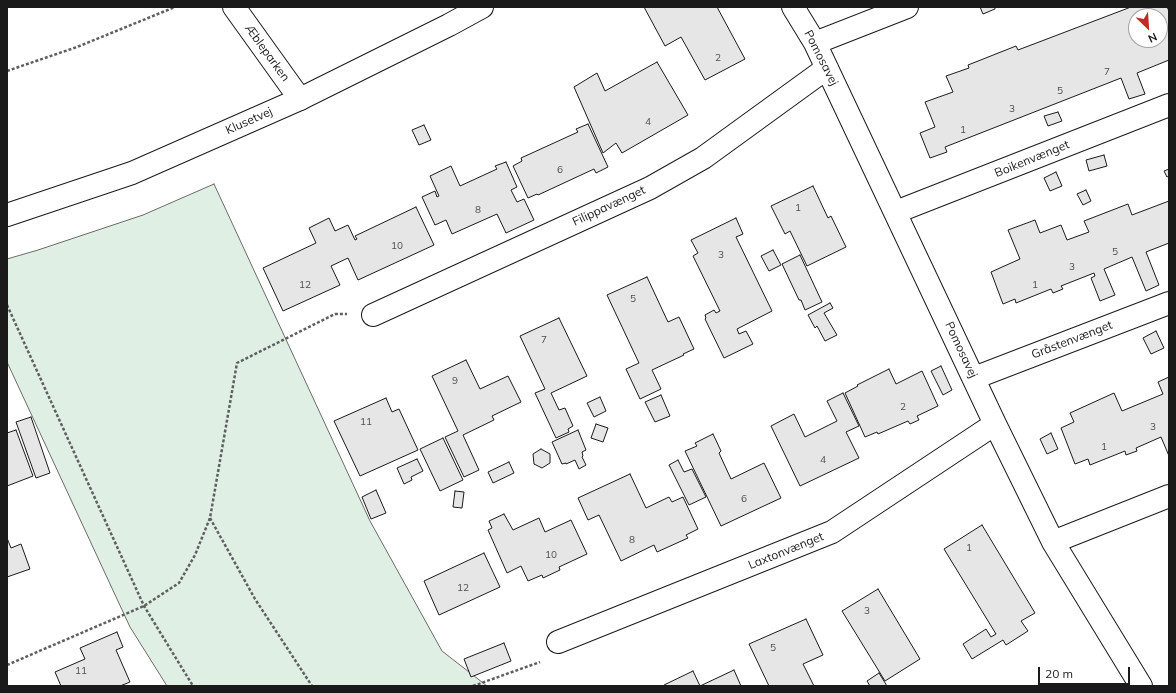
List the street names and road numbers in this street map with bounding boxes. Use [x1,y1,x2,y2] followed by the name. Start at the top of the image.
[241,22,293,84] street label: Æbleparken
[801,28,841,88] street label: Pomosavej
[223,104,275,138] street label: Klusetvej
[993,137,1071,181] street label: Boikenvænget
[570,183,648,229] street label: Filippavænget
[1029,318,1115,362] street label: Gråstenvænget
[942,320,980,380] street label: Pomosavej
[746,529,826,573] street label: Laxtonvænget

